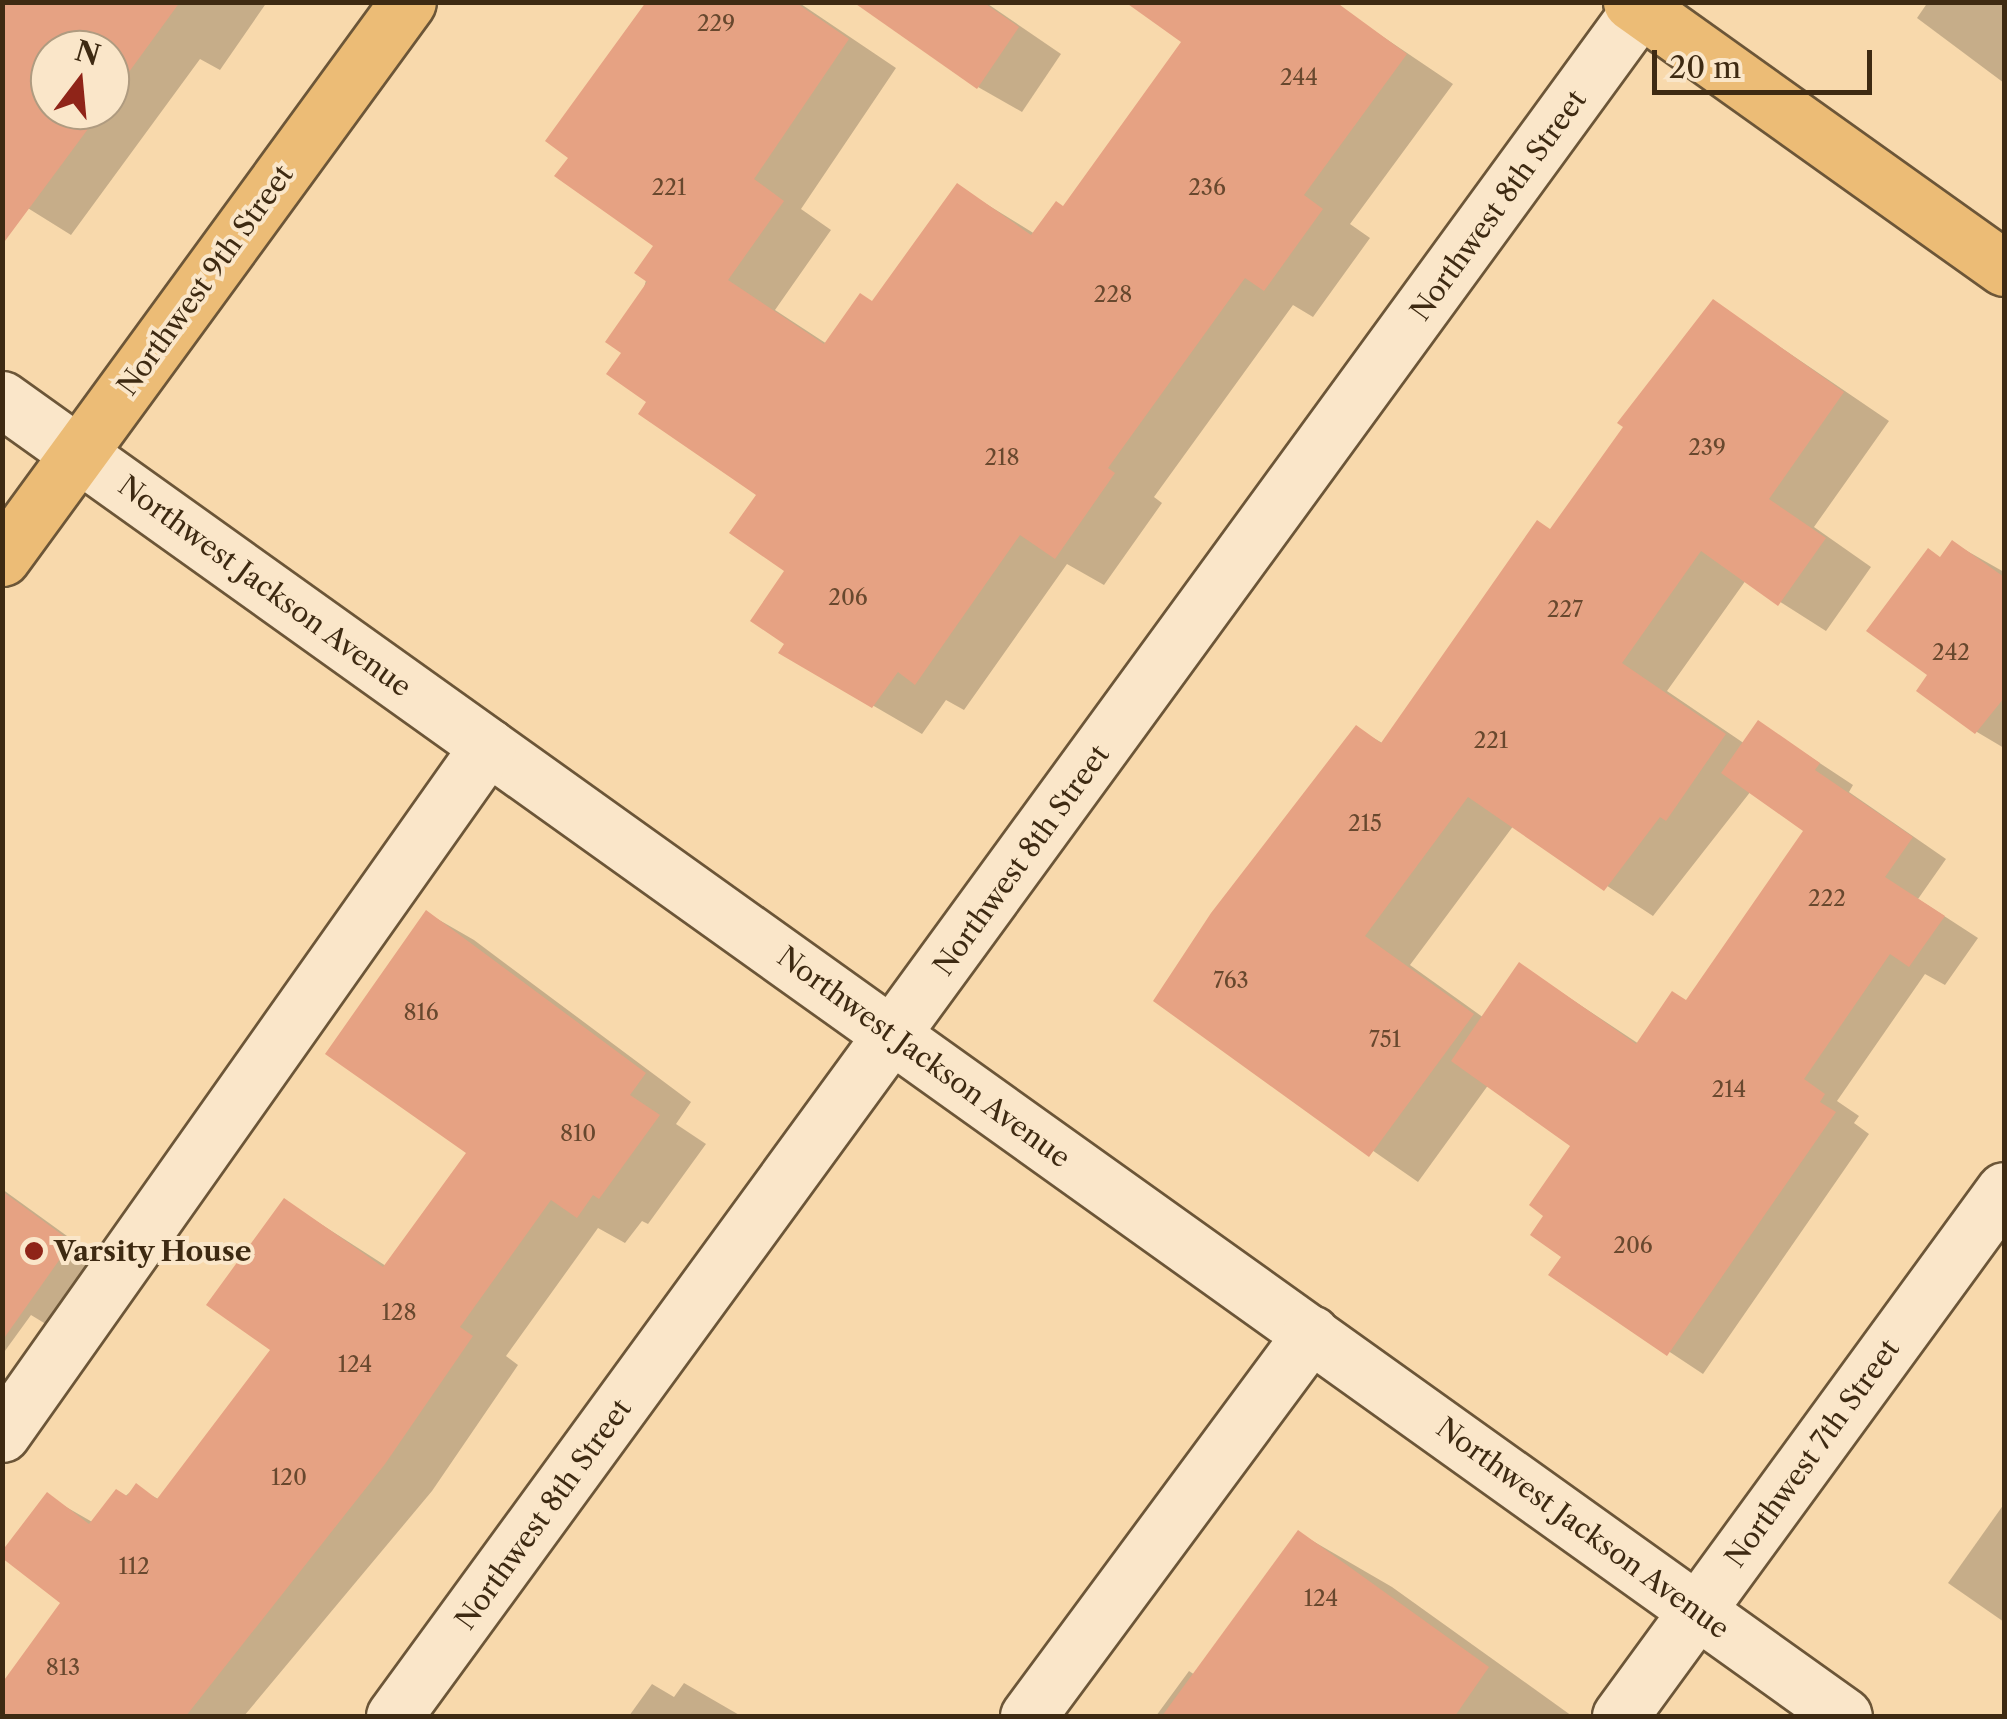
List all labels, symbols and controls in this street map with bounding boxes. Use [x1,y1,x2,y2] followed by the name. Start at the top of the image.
[697,11,735,37] house number: 229
[30,30,130,130] north arrow
[1657,30,1877,92] scale bar
[71,33,104,73] text: N
[1669,49,1741,86] text: 20 m
[1280,65,1318,91] house number: 244
[1403,83,1593,327] street label: Northwest 8th Street
[110,158,300,402] street label: Northwest 9th Street
[652,175,686,201] house number: 221
[1188,175,1226,201] house number: 236
[1094,282,1132,308] house number: 228
[1688,435,1726,461] house number: 239
[985,445,1019,471] house number: 218
[112,468,418,704] street label: Northwest Jackson Avenue
[828,585,868,611] house number: 206
[1547,597,1583,623] house number: 227
[1932,640,1970,666] house number: 242
[1474,728,1508,754] house number: 221
[926,738,1116,982] street label: Northwest 8th Street
[1348,811,1382,837] house number: 215
[1808,886,1846,912] house number: 222
[771,939,1077,1175] street label: Northwest Jackson Avenue
[1213,968,1249,994] house number: 763
[403,1000,439,1026] house number: 816
[1369,1027,1401,1053] house number: 751
[1712,1077,1746,1103] house number: 214
[560,1121,596,1147] house number: 810
[1613,1233,1653,1259] house number: 206
[54,1234,252,1268] place label: Varsity House
[23,1240,45,1262] marker: Varsity House
[382,1300,416,1326] house number: 128
[1718,1332,1906,1574] street label: Northwest 7th Street
[338,1352,372,1378] house number: 124
[448,1392,638,1636] street label: Northwest 8th Street
[1430,1410,1736,1646] street label: Northwest Jackson Avenue
[271,1465,307,1491] house number: 120
[118,1554,150,1580] house number: 112
[1304,1586,1338,1612] house number: 124
[46,1655,80,1681] house number: 813

